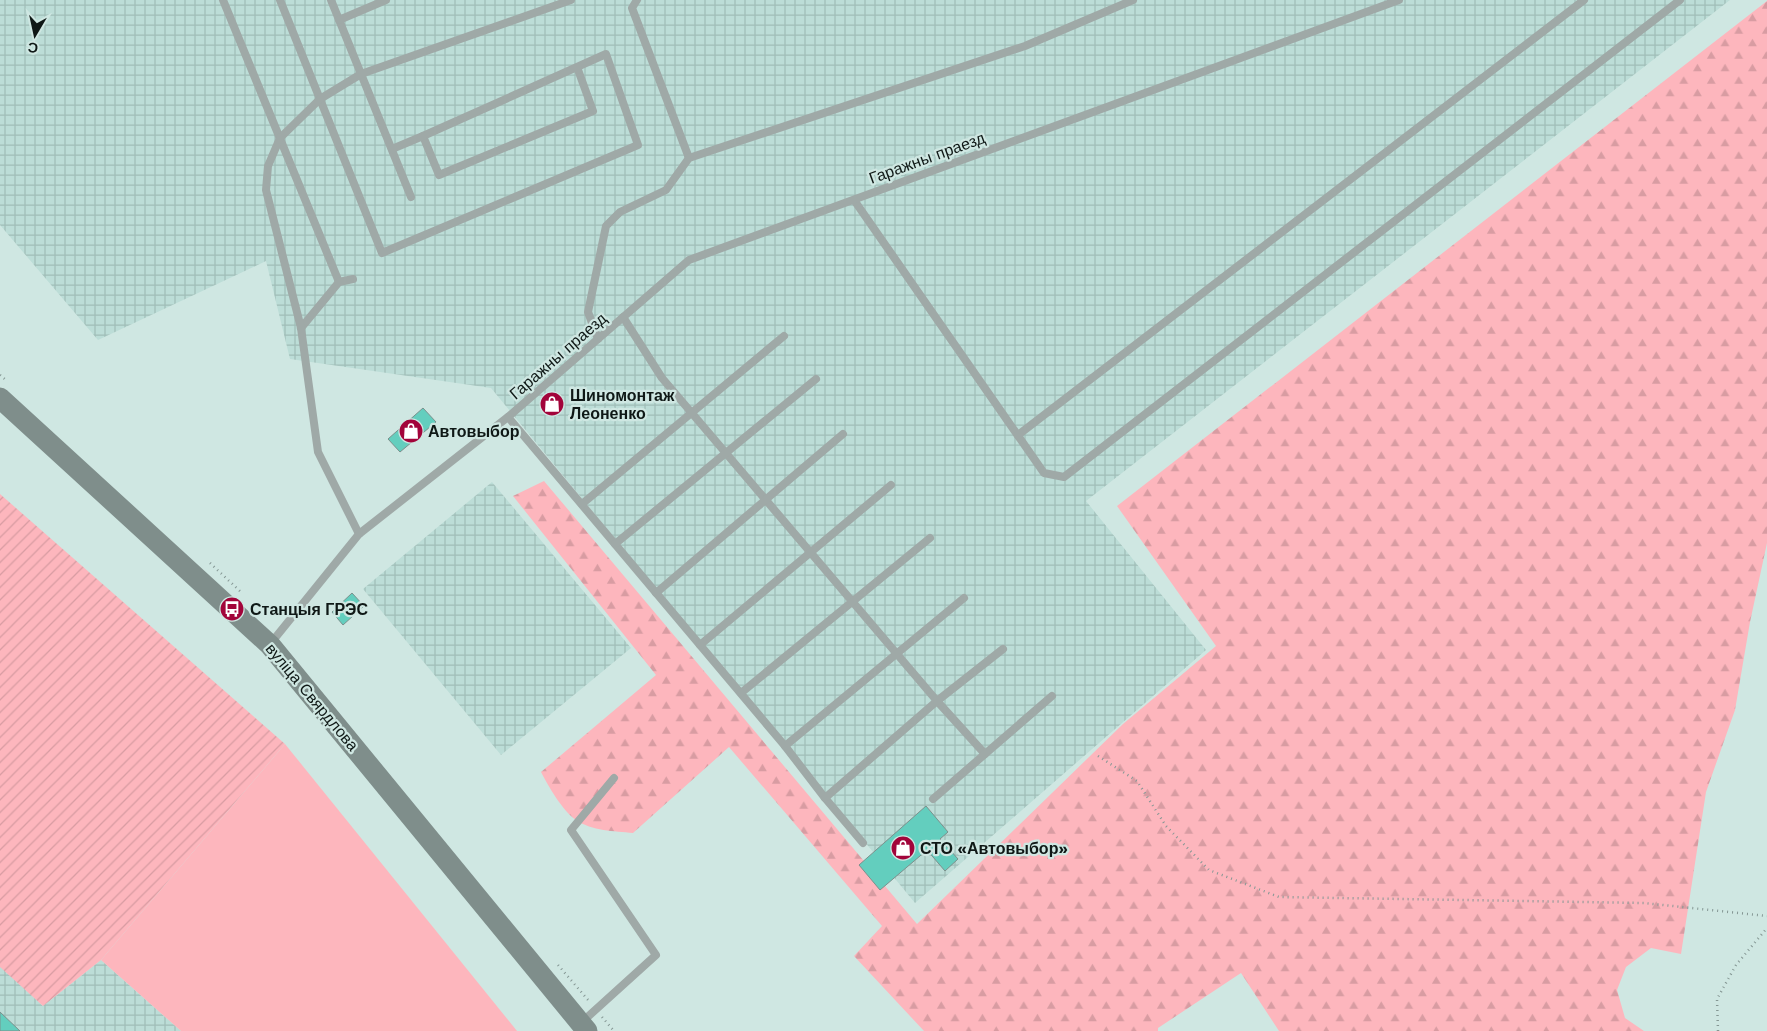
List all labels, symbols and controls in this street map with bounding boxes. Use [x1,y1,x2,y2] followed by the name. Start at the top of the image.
[10,10,60,60] north arrow
[27,39,39,57] text: С
[866,128,988,188] street label: Гаражны праезд
[506,308,611,403] street label: Гаражны праезд
[570,386,675,423] place label: Шиномонтаж Леоненко
[539,391,565,417] shop icon: Шиномонтаж Леоненко
[398,418,424,444] shop icon: Автовыбор
[428,422,520,441] place label: Автовыбор
[219,596,245,622] bus stop icon: Станцыя ГРЭС
[250,600,368,619] place label: Станцыя ГРЭС
[262,639,362,755] street label: вуліца Свярдлова
[890,835,916,861] shop icon: СТО «Автовыбор»
[920,839,1068,858] place label: СТО «Автовыбор»

